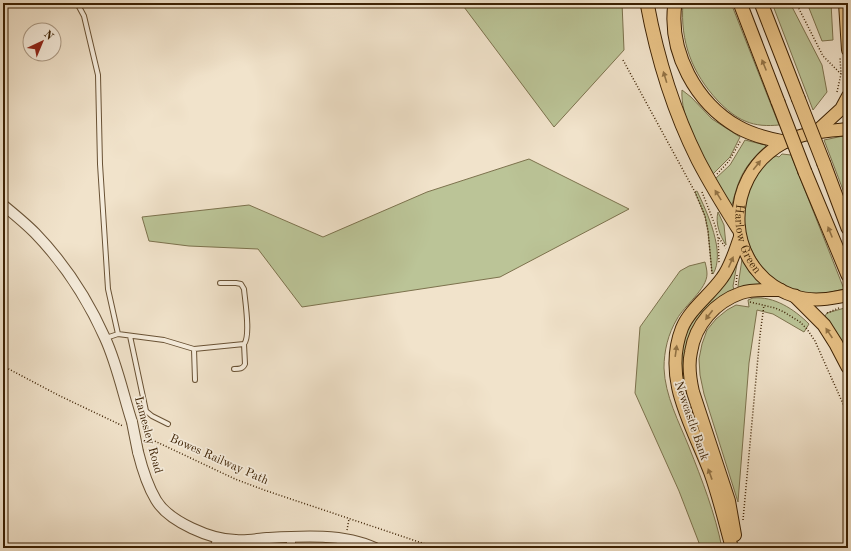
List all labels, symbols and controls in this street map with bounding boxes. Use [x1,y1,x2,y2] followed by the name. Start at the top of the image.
[22,22,62,62] north arrow
[41,29,55,43] text: N
[761,59,767,71] one-way arrow
[662,70,668,82] one-way arrow
[752,160,761,171] one-way arrow
[714,190,722,200] one-way arrow
[732,203,763,277] street label: Harlow Green
[827,226,833,238] one-way arrow
[728,256,734,267] one-way arrow
[704,310,713,321] one-way arrow
[825,328,833,338] one-way arrow
[673,344,679,357] one-way arrow
[672,380,710,462] street label: Newcastle Bank
[132,395,164,475] street label: Lamesley Road
[168,433,271,487] street label: Bowes Railway Path
[707,468,713,480] one-way arrow

